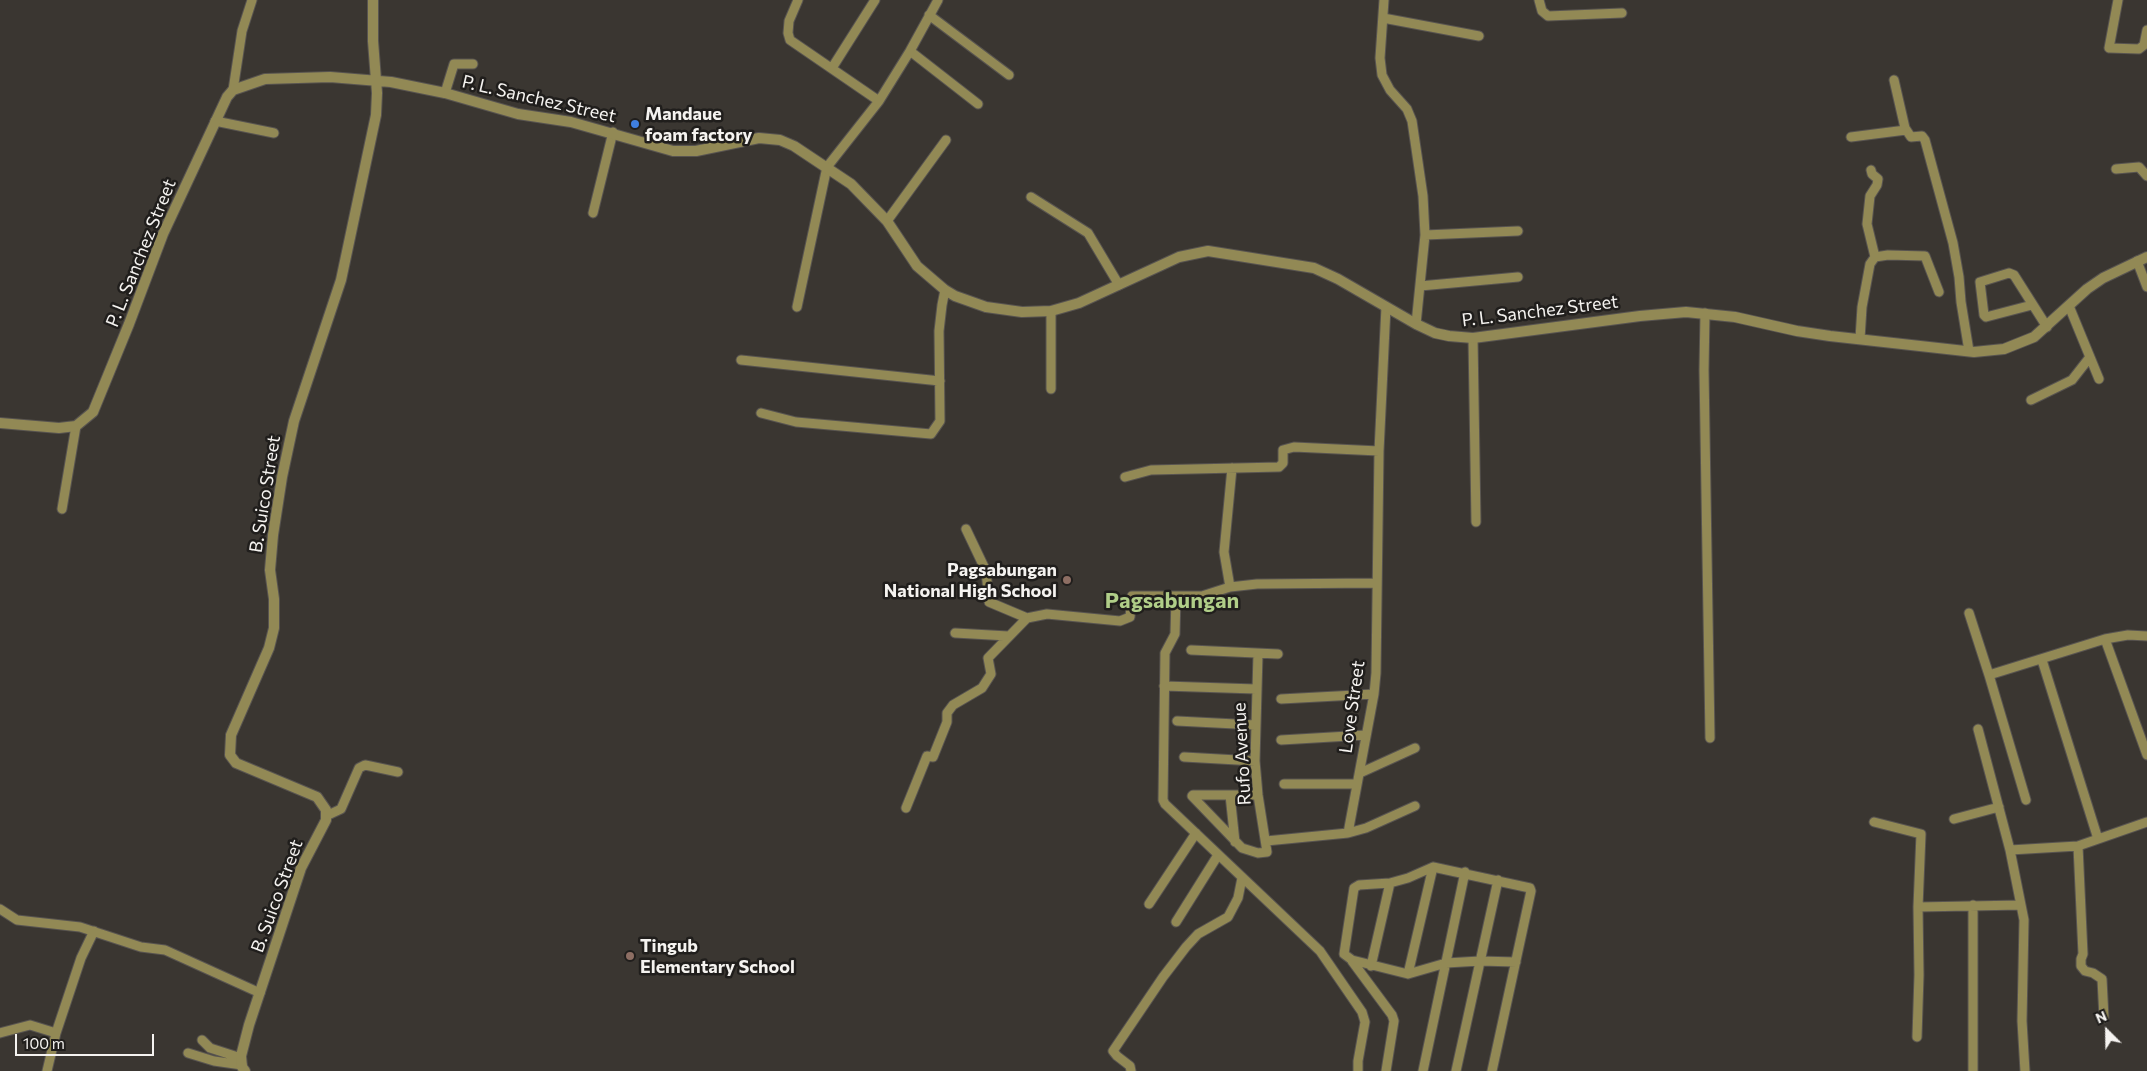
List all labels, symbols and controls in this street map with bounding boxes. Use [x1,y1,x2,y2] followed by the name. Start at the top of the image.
[460,71,618,127] street label: P. L. Sanchez Street
[645,103,752,146] place label: Mandaue foam factory
[629,118,641,130] marker: Mandaue foam factory
[102,176,180,330] street label: P. L. Sanchez Street
[1461,291,1619,331] street label: P. L. Sanchez Street
[245,434,285,554] street label: B. Suico Street
[884,559,1057,602] place label: Pagsabungan National High School
[1061,574,1073,586] marker: Pagsabungan National High School
[1105,588,1239,614] district label: Pagsabungan
[1335,659,1369,755] street label: Love Street
[1229,702,1255,806] street label: Rufo Avenue
[247,837,307,955] street label: B. Suico Street
[640,935,795,978] place label: Tingub Elementary School
[624,950,636,962] marker: Tingub Elementary School
[2082,1006,2132,1056] north arrow
[2093,1007,2109,1027] text: N
[18,1024,156,1056] scale bar
[23,1034,65,1052] text: 100 m

